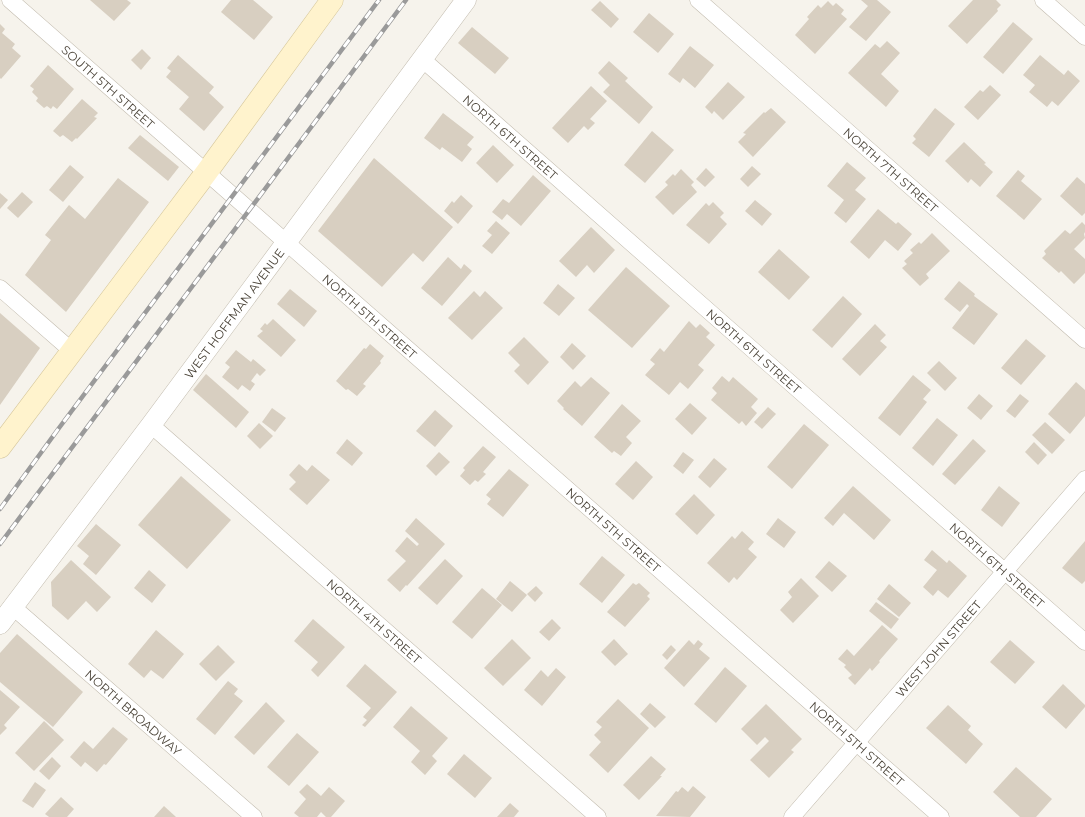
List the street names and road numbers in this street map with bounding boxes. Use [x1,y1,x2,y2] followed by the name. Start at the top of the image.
[59,42,158,132] street label: SOUTH 5TH STREET
[460,91,561,183] street label: NORTH 6TH STREET
[841,124,942,215] street label: NORTH 7TH STREET
[181,245,287,381] street label: WEST HOFFMAN AVENUE
[320,271,420,361] street label: NORTH 5TH STREET
[704,305,804,397] street label: NORTH 6TH STREET
[563,484,664,575] street label: NORTH 5TH STREET
[947,519,1048,610] street label: NORTH 6TH STREET
[324,575,425,666] street label: NORTH 4TH STREET
[892,597,984,700] street label: WEST JOHN STREET
[82,666,185,758] street label: NORTH BROADWAY
[807,698,907,789] street label: NORTH 5TH STREET

